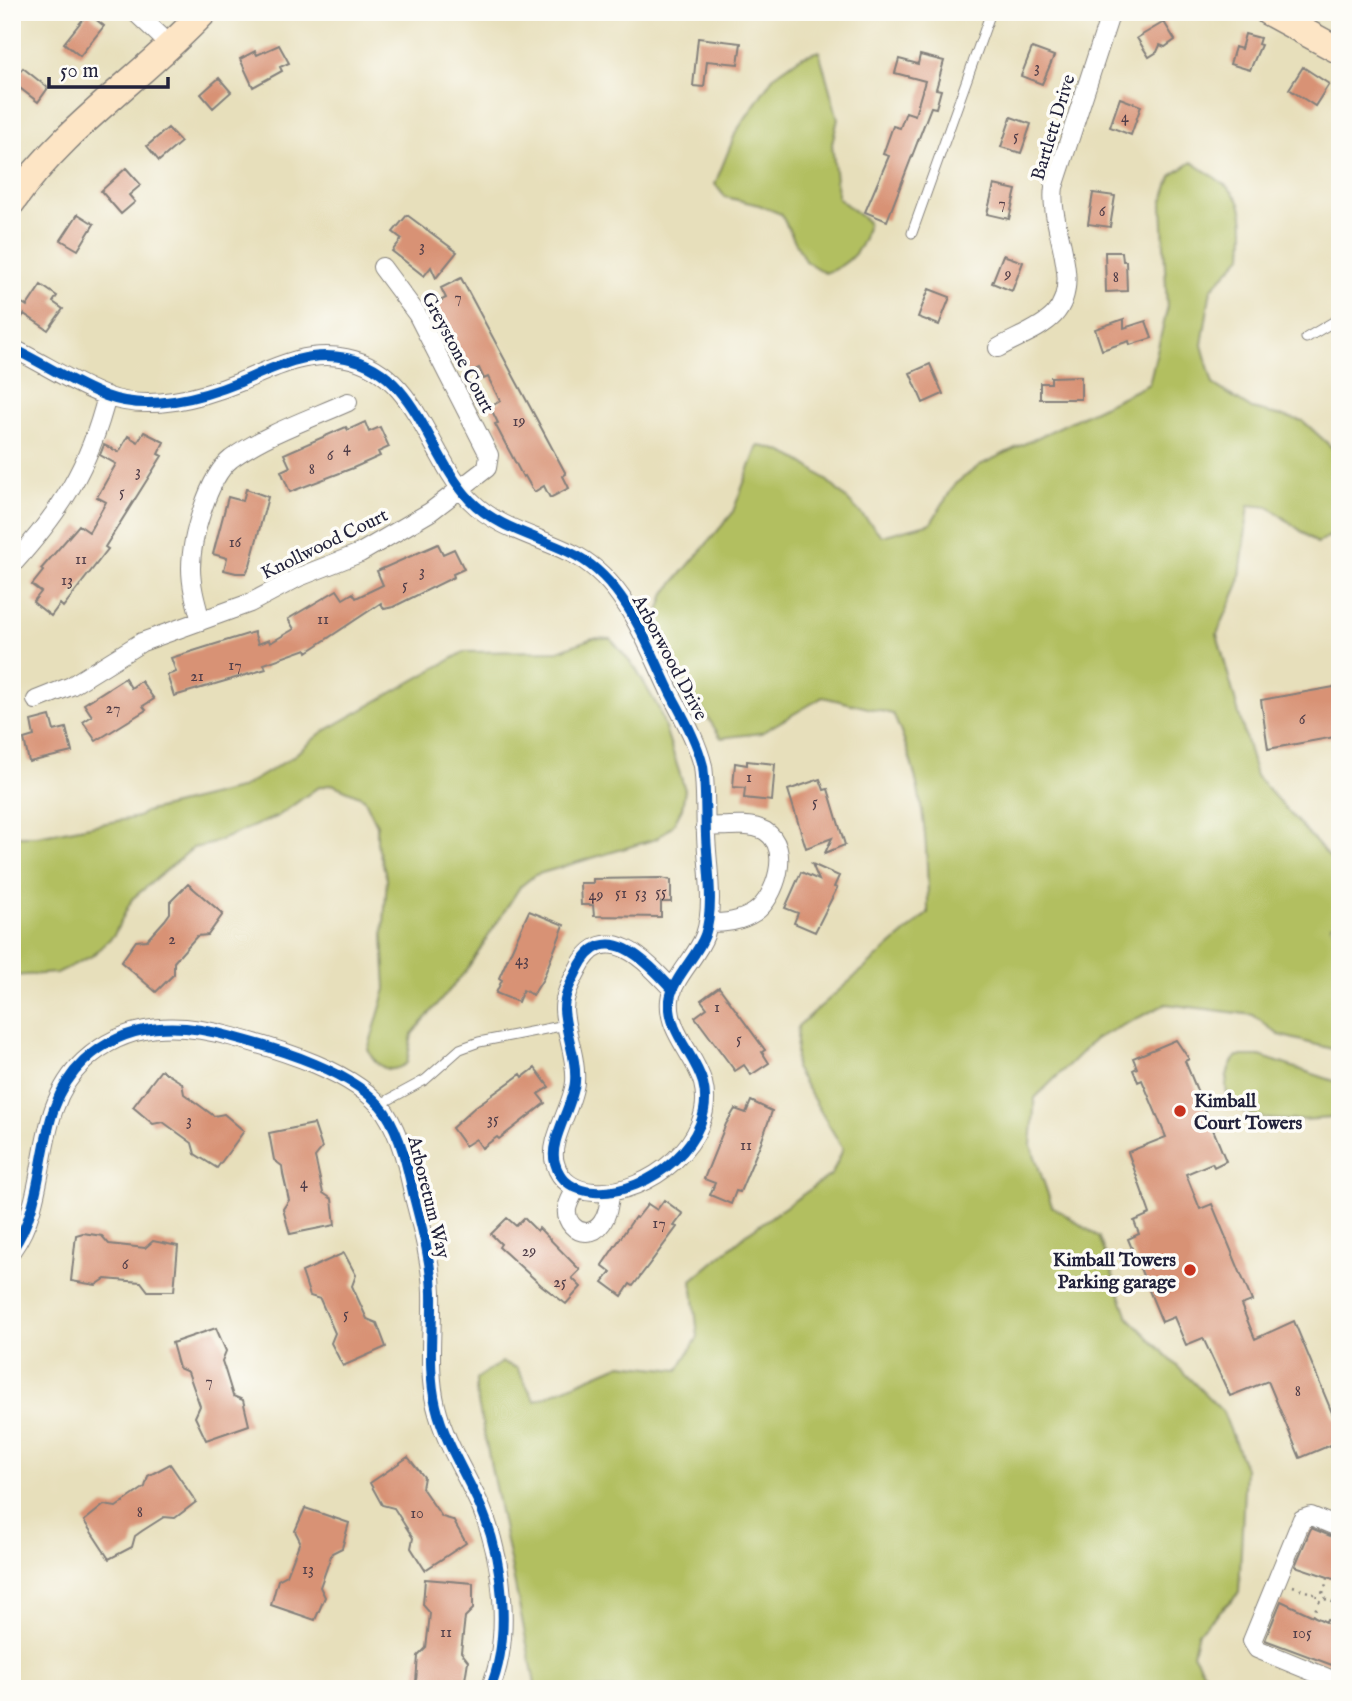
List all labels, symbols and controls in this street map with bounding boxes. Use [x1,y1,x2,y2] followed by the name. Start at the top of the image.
[49,46,168,90] scale bar
[60,58,99,85] text: 50 m
[1034,58,1040,78] house number: 3
[1026,71,1081,183] street label: Bartlett Drive
[1121,108,1129,128] house number: 4
[1013,127,1019,147] house number: 5
[998,194,1006,214] house number: 7
[1099,202,1106,222] house number: 6
[419,237,425,257] house number: 3
[1004,265,1012,285] house number: 9
[1113,268,1119,288] house number: 8
[415,288,499,418] street label: Greystone Court
[454,288,462,308] house number: 7
[513,412,525,432] house number: 19
[343,438,351,458] house number: 4
[327,446,334,466] house number: 6
[309,460,315,480] house number: 8
[135,462,141,482] house number: 3
[119,483,125,503] house number: 5
[257,503,393,586] street label: Knollwood Court
[229,533,242,553] house number: 16
[75,550,87,570] house number: 11
[419,562,425,582] house number: 3
[61,571,73,591] house number: 13
[402,576,408,596] house number: 5
[626,590,712,725] street label: Arborwood Drive
[317,610,329,630] house number: 11
[228,656,242,676] house number: 17
[190,667,204,687] house number: 21
[106,699,120,719] house number: 27
[1299,710,1306,730] house number: 6
[746,768,752,788] house number: 1
[812,793,818,813] house number: 5
[655,883,667,903] house number: 55
[615,884,627,904] house number: 51
[635,884,647,904] house number: 53
[589,886,603,906] house number: 49
[168,930,176,950] house number: 2
[515,951,529,971] house number: 43
[714,998,720,1018] house number: 1
[736,1030,742,1050] house number: 5
[1194,1090,1303,1136] place label: Kimball Court Towers
[1172,1103,1188,1119] marker: Kimball Court Towers
[487,1110,499,1130] house number: 35
[186,1111,192,1131] house number: 3
[401,1133,455,1262] street label: Arboretum Way
[740,1136,752,1156] house number: 11
[300,1174,308,1194] house number: 4
[652,1214,666,1234] house number: 17
[522,1242,536,1262] house number: 29
[1053,1249,1176,1295] place label: Kimball Towers Parking garage
[122,1255,129,1275] house number: 6
[1182,1262,1198,1278] marker: Kimball Towers Parking garage
[553,1273,567,1293] house number: 25
[343,1305,349,1325] house number: 5
[205,1372,213,1392] house number: 7
[1295,1382,1301,1402] house number: 8
[137,1503,143,1523] house number: 8
[410,1504,424,1524] house number: 10
[302,1560,314,1580] house number: 13
[440,1623,452,1643] house number: 11
[1292,1624,1312,1644] house number: 105

